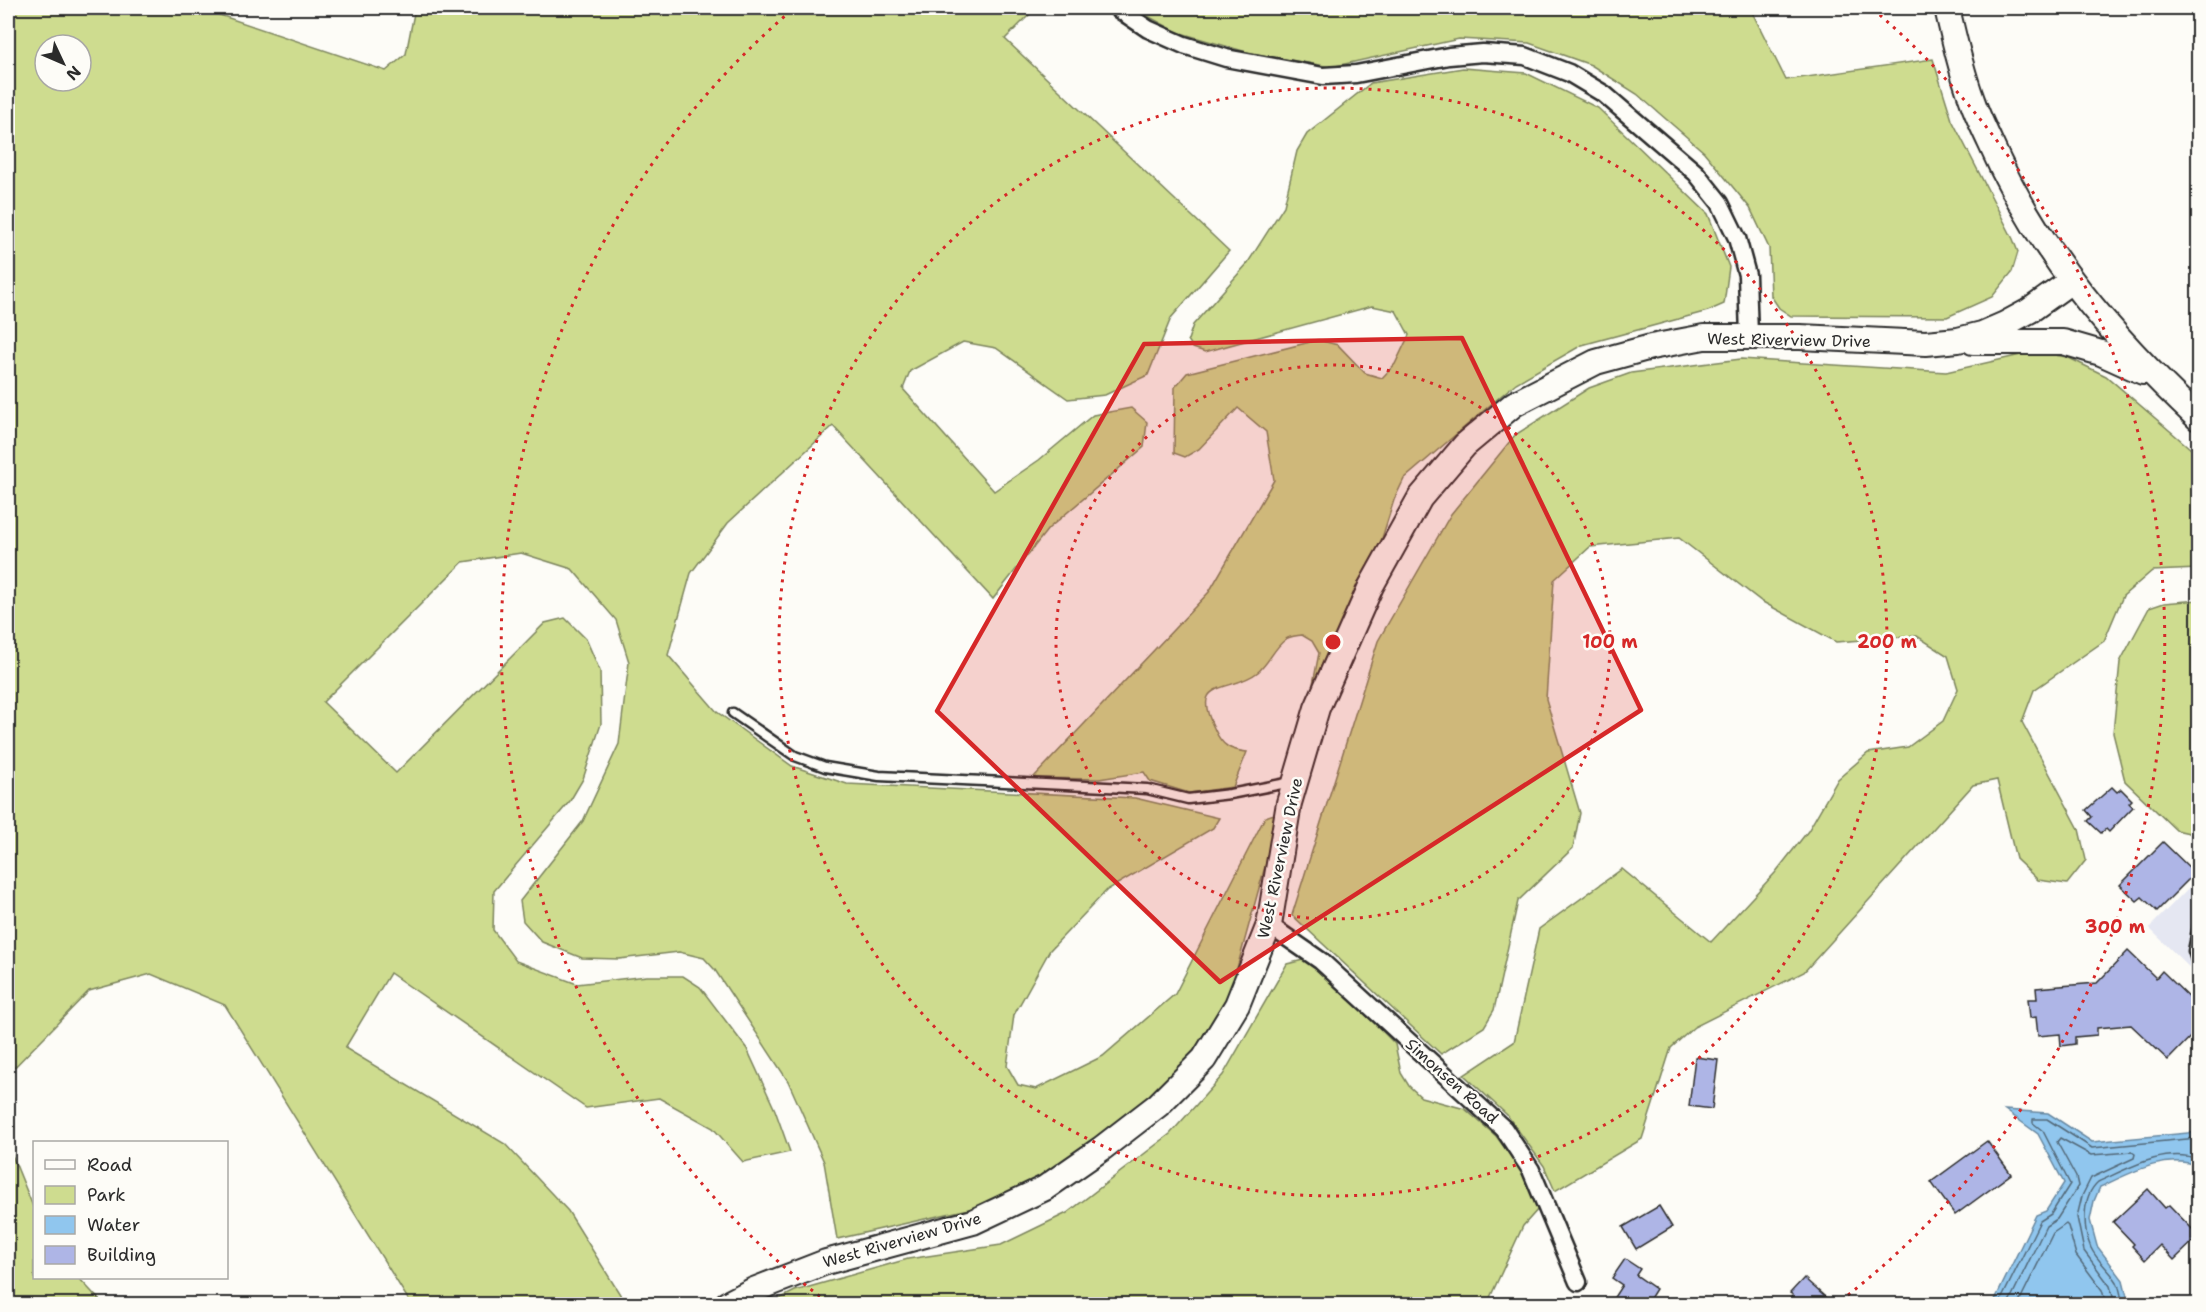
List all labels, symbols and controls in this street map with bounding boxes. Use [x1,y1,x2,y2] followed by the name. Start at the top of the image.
[33,33,93,93] north arrow
[61,61,85,85] text: N
[1707,328,1871,352] street label: West Riverview Drive
[1582,630,1638,654] text: 100 m
[1857,630,1918,654] text: 200 m
[1323,632,1343,652] centre of rings
[1253,776,1307,940] street label: West Riverview Drive
[2085,915,2146,939] text: 300 m
[1401,1034,1503,1128] street label: Simonsen Road
[33,1141,228,1279] legend
[87,1153,132,1177] text: Road
[87,1183,126,1207] text: Park
[820,1207,984,1273] street label: West Riverview Drive
[87,1213,140,1237] text: Water
[87,1243,156,1267] text: Building

